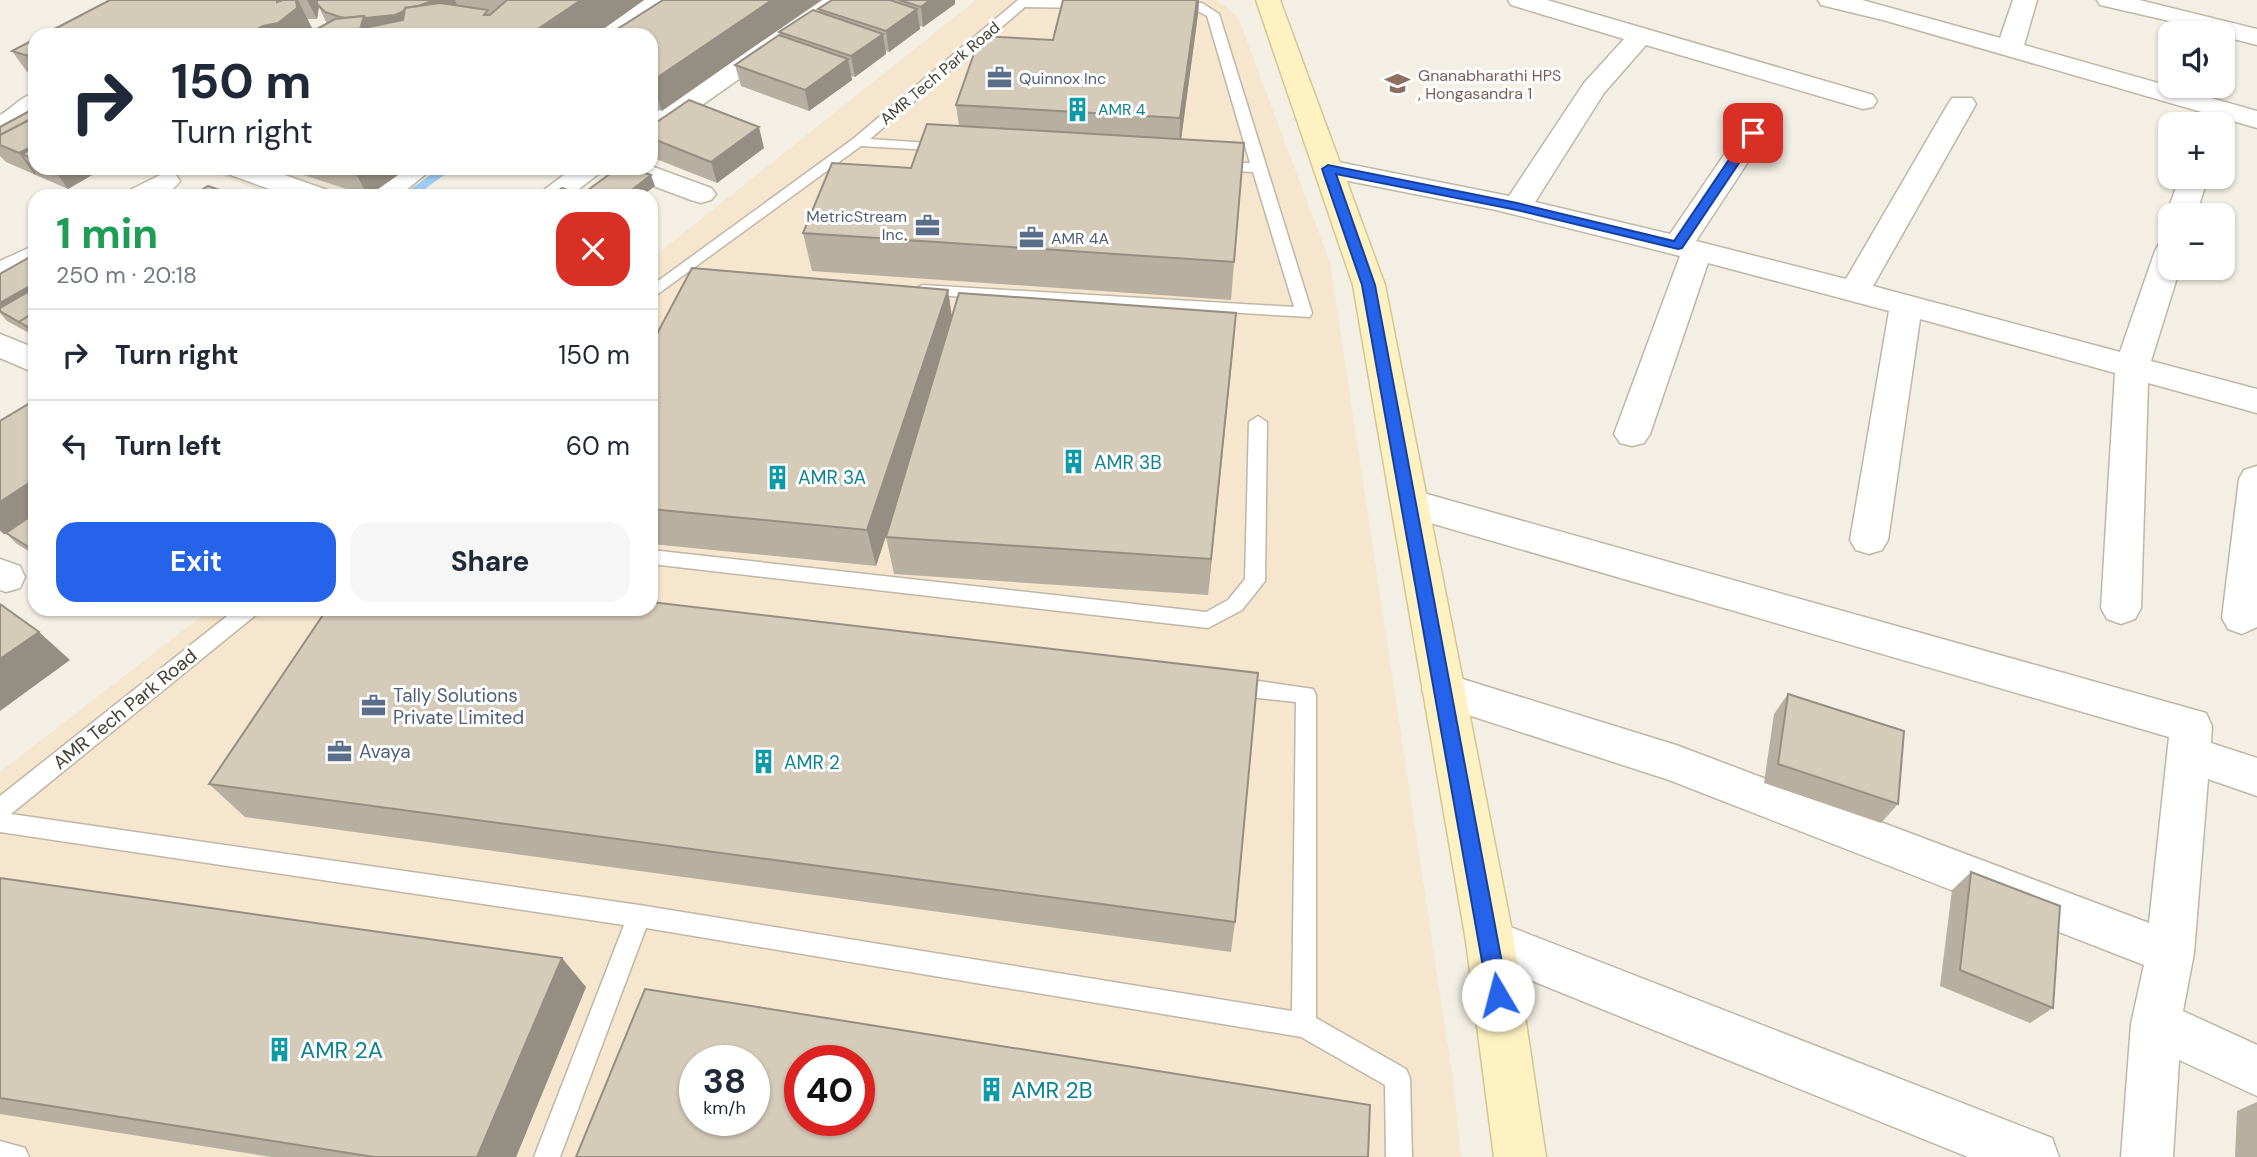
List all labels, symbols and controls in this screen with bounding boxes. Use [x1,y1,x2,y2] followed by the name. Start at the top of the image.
[876,17,1004,129] street label: AMR Tech Park Road
[2158,21,2235,280] map controls
[2158,21,2235,98] button: sound
[171,49,311,113] text: 150 m
[56,56,147,147] icon: right
[985,64,1013,92] office icon: Quinnox Inc
[1418,65,1561,104] place label: Gnanabharathi HPS , Hongasandra 1
[1019,68,1106,89] place label: Quinnox Inc
[1384,70,1412,98] school or university icon: Gnanabharathi HPS , Hongasandra 1
[1064,95,1092,123] building icon: AMR 4
[1098,99,1146,120] place label: AMR 4
[1723,103,1783,163] pin
[171,111,313,153] text: Turn right
[2158,112,2235,189] button: +
[1734,114,1772,152] icon: arrive
[2158,203,2235,280] button: −
[56,206,158,261] text: 1 min
[806,206,907,245] place label: MetricStream Inc.
[913,211,941,239] office icon: MetricStream Inc.
[556,212,630,286] button: close
[1017,224,1045,252] office icon: AMR 4A
[1051,228,1110,249] place label: AMR 4A
[56,260,197,290] text: 250 m · 20:18
[56,336,94,374] icon: right
[115,338,239,372] text: Turn right
[558,338,630,372] text: 150 m
[56,427,94,465] icon: left
[115,429,222,463] text: Turn left
[566,429,630,463] text: 60 m
[1060,448,1088,476] building icon: AMR 3B
[1094,450,1162,475] place label: AMR 3B
[764,463,792,491] building icon: AMR 3A
[798,465,866,490] place label: AMR 3A
[56,522,336,602] button: Exit
[350,522,630,602] button: Share
[48,643,202,775] street label: AMR Tech Park Road
[393,683,524,730] place label: Tally Solutions Private Limited
[359,692,387,720] office icon: Tally Solutions Private Limited
[325,737,353,765] office icon: Avaya
[359,739,411,764] place label: Avaya
[750,748,778,776] building icon: AMR 2
[784,750,840,775] place label: AMR 2
[1461,958,1535,1032] position arrow
[300,1035,383,1065] place label: AMR 2A
[266,1036,294,1064] building icon: AMR 2A
[784,1045,875,1136] speed limit sign: 40
[703,1058,746,1104] text: 38
[1011,1075,1093,1105] place label: AMR 2B
[977,1076,1005,1104] building icon: AMR 2B
[703,1096,746,1120] text: km/h

